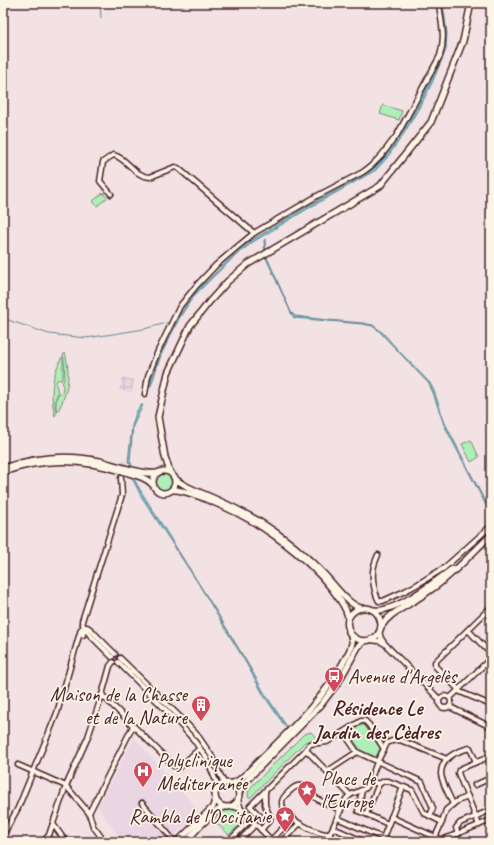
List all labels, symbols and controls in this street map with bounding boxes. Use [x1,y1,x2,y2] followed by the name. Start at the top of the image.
[348,664,459,689] place label: Avenue d'Argelès
[323,665,345,693] bus stop icon: Avenue d'Argelès
[50,682,188,730] place label: Maison de la Chasse et de la Nature
[190,694,212,722] building icon: Maison de la Chasse et de la Nature
[312,695,442,745] district label: Résidence Le Jardin des Cèdres
[157,748,249,796] place label: Polyclinique Méditerranée
[132,760,154,788] hospital icon: Polyclinique Méditerranée
[321,766,377,814] place label: Place de l'Europe
[296,779,318,807] place icon: Place de l'Europe
[129,804,272,829] place label: Rambla de l'Occitanie
[274,805,296,833] place icon: Rambla de l'Occitanie

